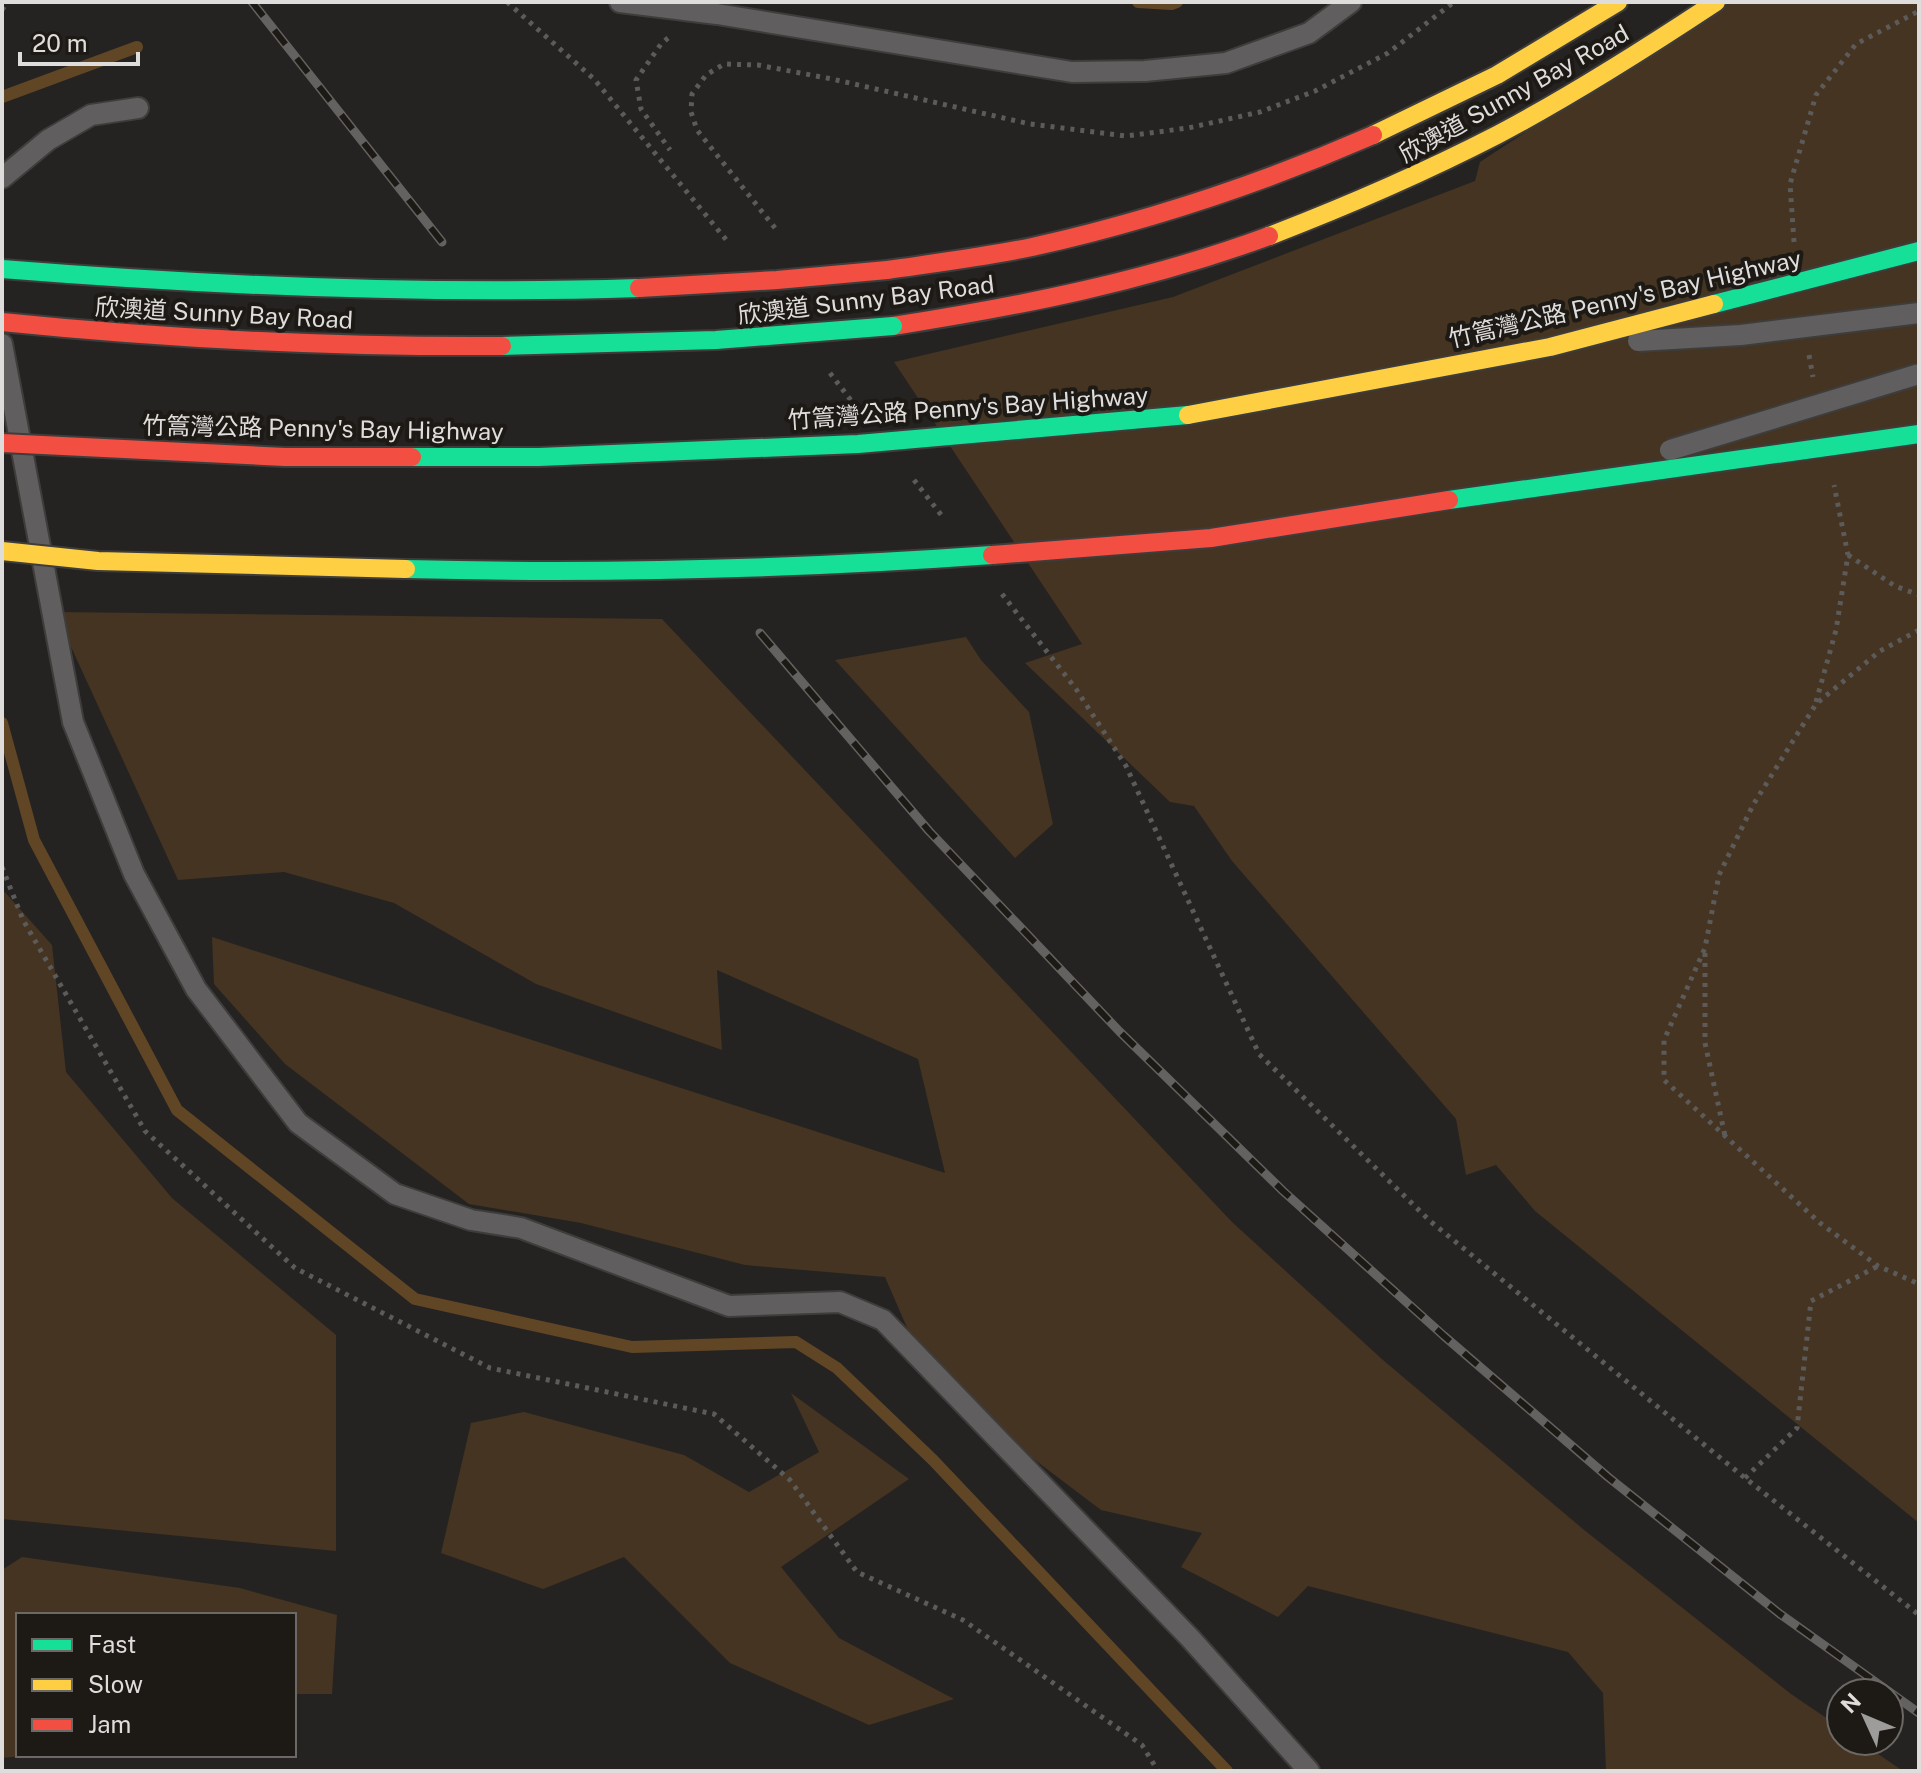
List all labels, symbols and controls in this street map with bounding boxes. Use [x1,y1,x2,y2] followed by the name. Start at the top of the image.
[20,16,138,66] scale bar
[1394,18,1633,168] street label: 欣澳道 Sunny Bay Road
[32,29,88,57] text: 20 m
[1446,244,1804,352] street label: 竹篙灣公路 Penny's Bay Highway
[736,269,996,329] street label: 欣澳道 Sunny Bay Road
[94,292,354,334] street label: 欣澳道 Sunny Bay Road
[787,380,1149,434] street label: 竹篙灣公路 Penny's Bay Highway
[142,411,504,445] street label: 竹篙灣公路 Penny's Bay Highway
[16,1613,296,1757] legend
[88,1630,136,1658] text: Fast
[88,1670,143,1698] text: Slow
[1825,1677,1905,1757] north arrow
[1835,1688,1866,1718] text: N
[88,1710,131,1738] text: Jam

